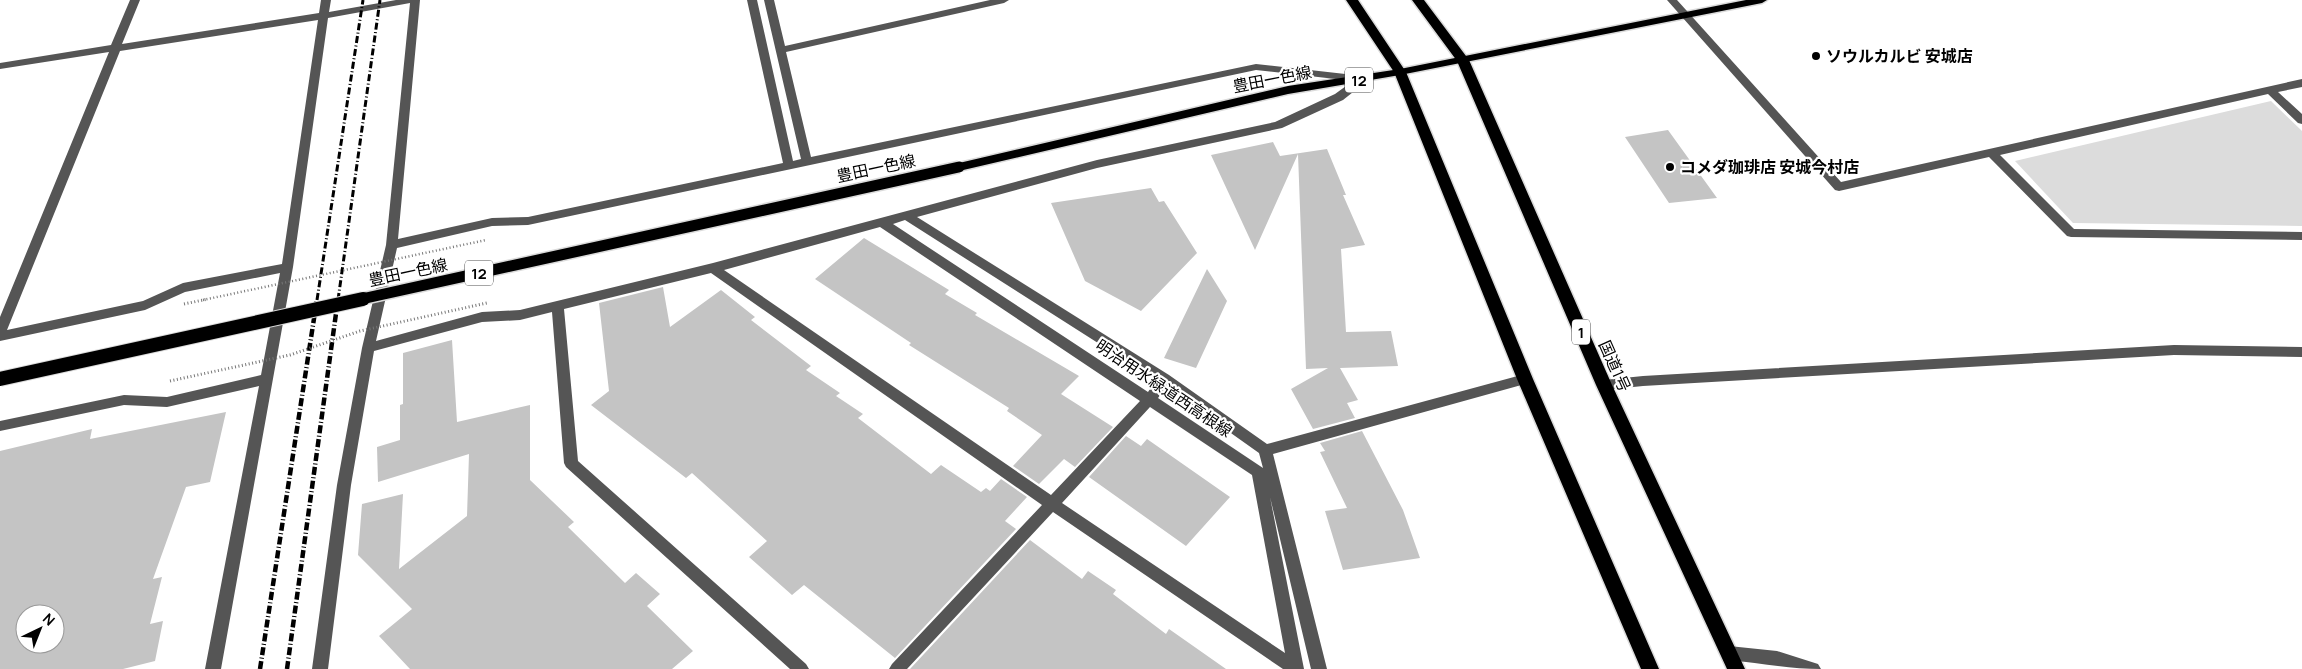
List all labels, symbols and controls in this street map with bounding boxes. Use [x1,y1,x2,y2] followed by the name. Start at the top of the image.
[1826,45,1973,67] place label: ソウルカルビ 安城店
[1810,50,1822,62] marker: ソウルカルビ 安城店
[1231,61,1313,97] street label: 豊田一色線
[1345,68,1373,92] road number: 12
[835,149,917,187] street label: 豊田一色線
[1680,156,1859,178] place label: コメダ珈琲店 安城今村店
[1664,161,1676,173] marker: コメダ珈琲店 安城今村店
[367,253,449,291] street label: 豊田一色線
[465,260,493,286] road number: 12
[1572,320,1590,344] road number: 1
[1092,334,1236,442] street label: 明治用水緑道西高根線
[1594,337,1636,395] street label: 国道1号
[15,604,65,654] north arrow
[39,609,59,630] text: N

